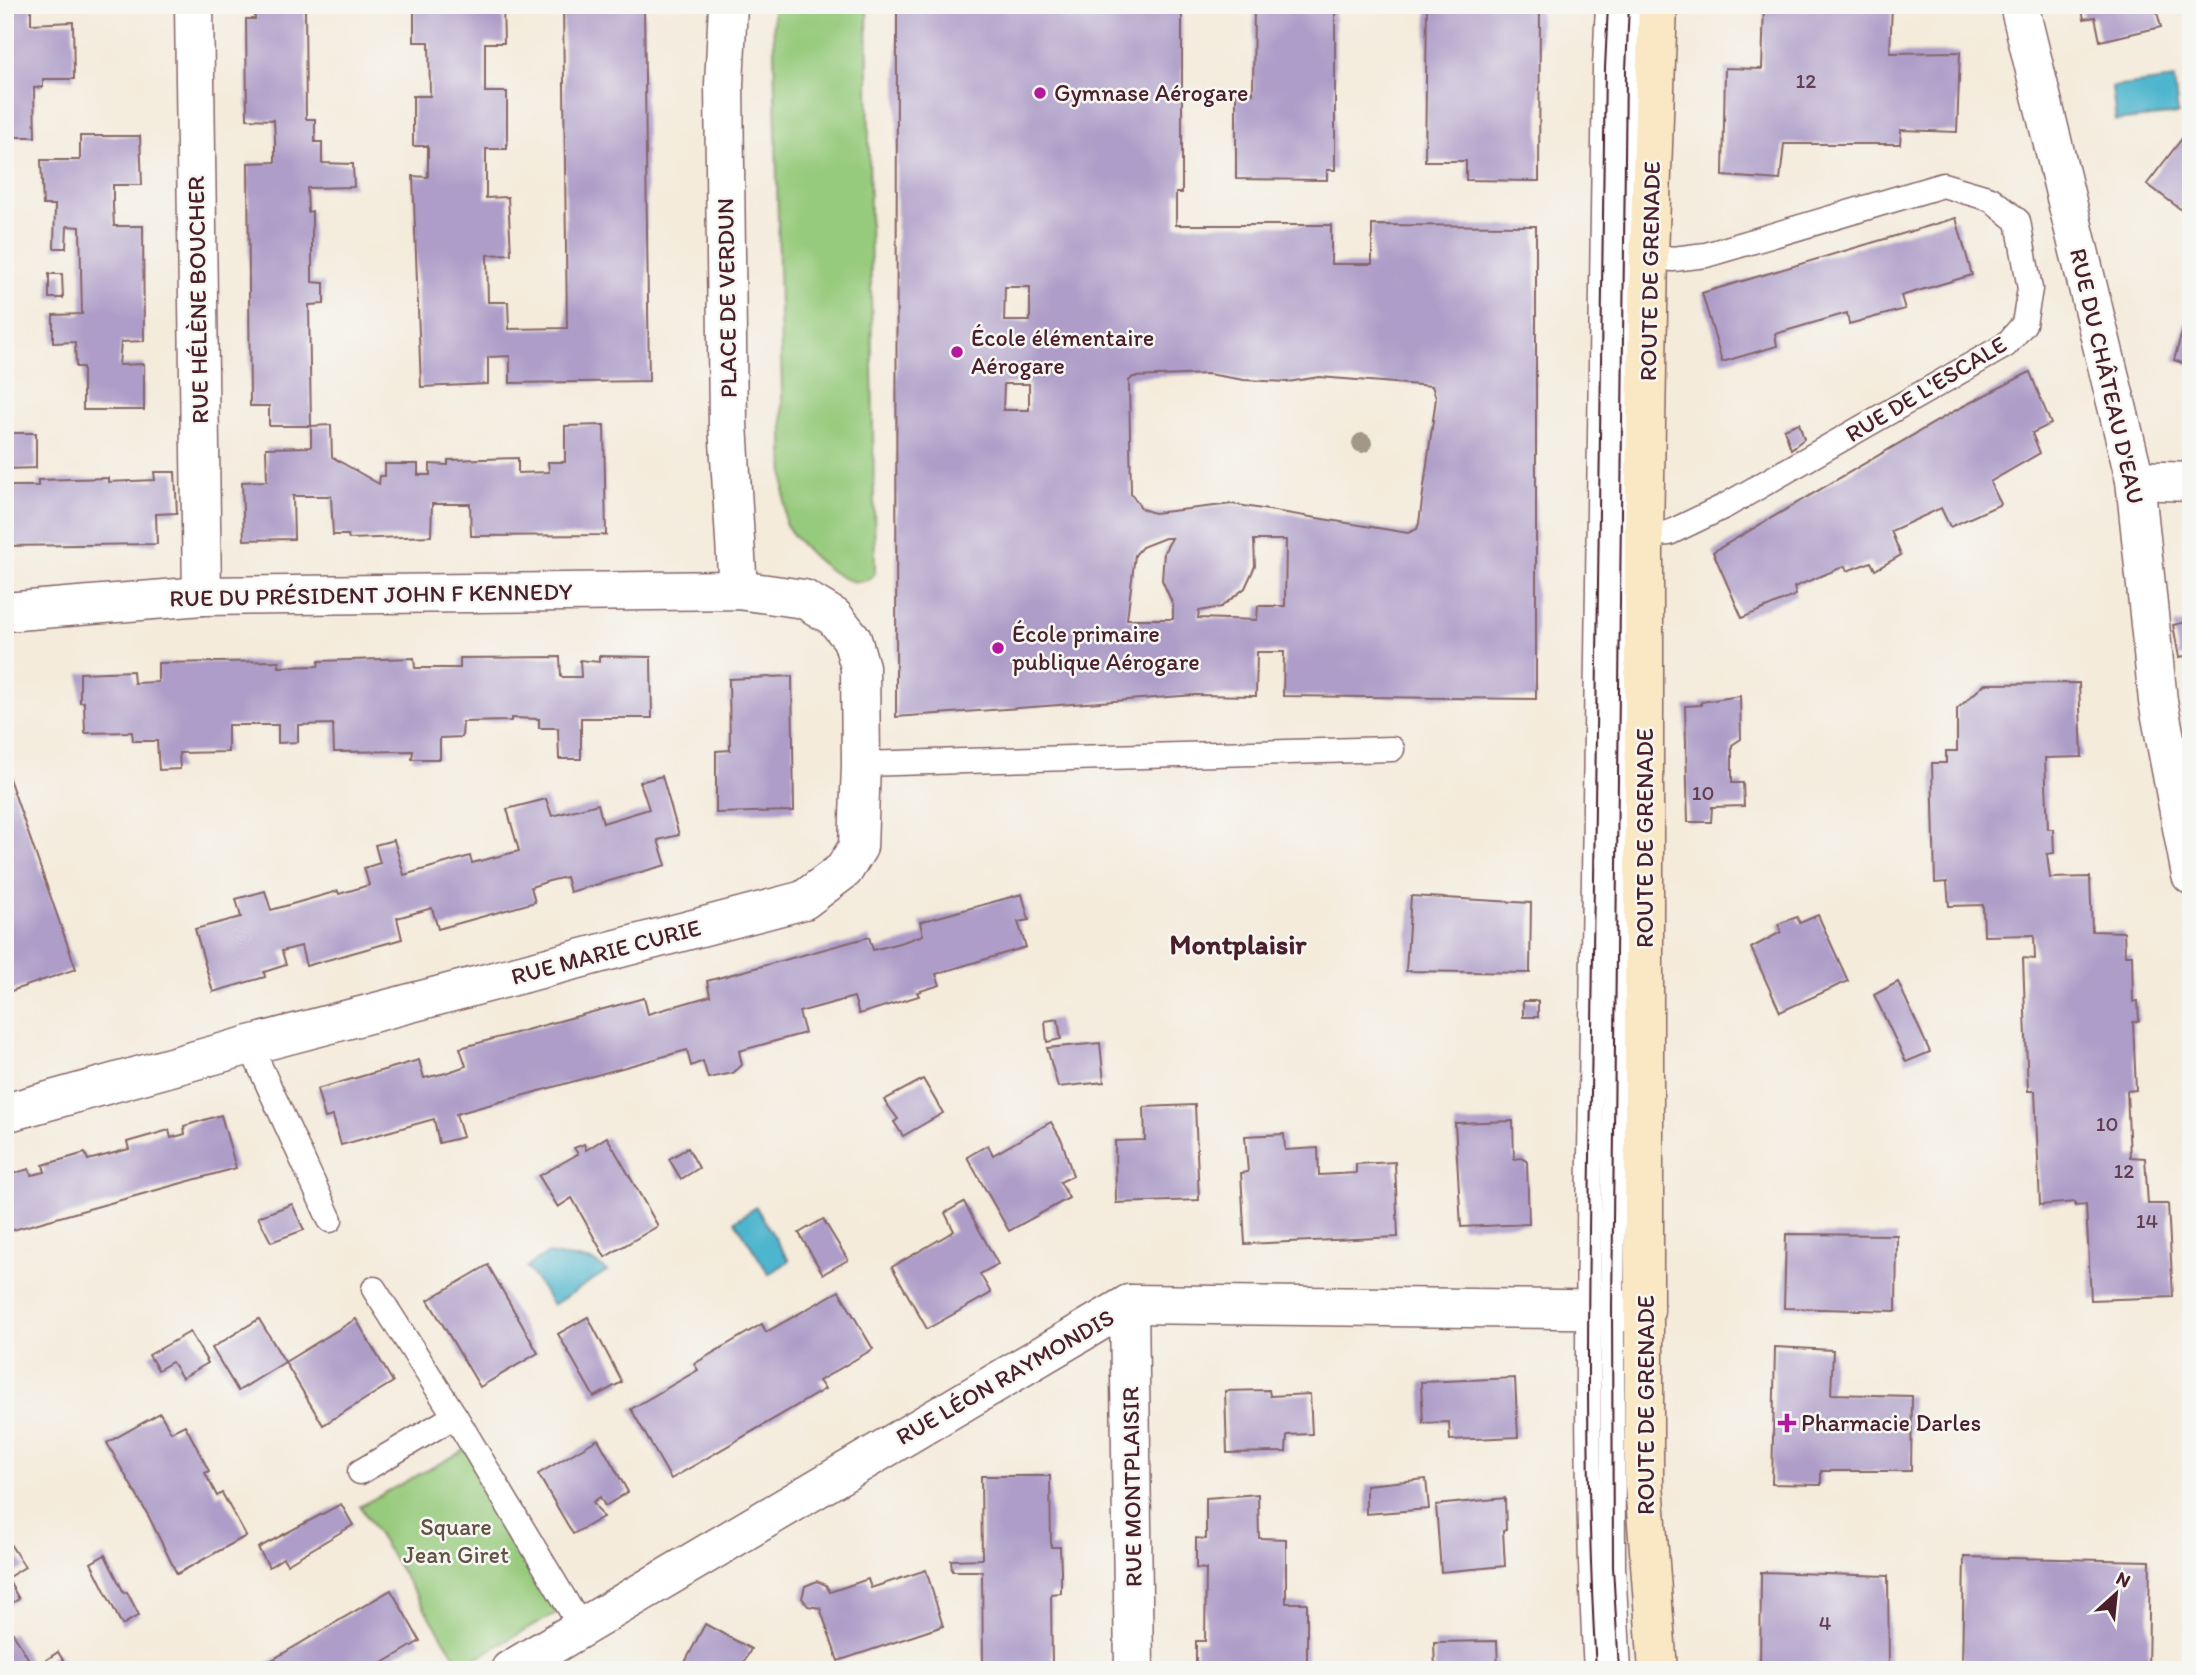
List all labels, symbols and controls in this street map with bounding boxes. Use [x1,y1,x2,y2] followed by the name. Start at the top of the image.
[1796,68,1816,93] house number: 12
[1054,78,1249,107] place label: Gymnase Aérogare
[1032,85,1048,101] marker: Gymnase Aérogare
[1633,161,1666,381] street label: ROUTE DE GRENADE
[181,176,214,424] street label: RUE HÉLÈNE BOUCHER
[710,198,743,398] street label: PLACE DE VERDUN
[2064,245,2151,507] street label: RUE DU CHÂTEAU D'EAU
[971,323,1154,380] place label: École élémentaire Aérogare
[1840,329,2012,448] street label: RUE DE L'ESCALE
[949,344,965,360] marker: École élémentaire Aérogare
[169,576,573,613] street label: RUE DU PRÉSIDENT JOHN F KENNEDY
[1012,619,1200,676] place label: École primaire publique Aérogare
[990,640,1006,656] marker: École primaire publique Aérogare
[1630,728,1659,948] street label: ROUTE DE GRENADE
[1692,780,1714,805] house number: 10
[508,912,704,991] street label: RUE MARIE CURIE
[1169,927,1307,961] district label: Montplaisir
[2096,1111,2118,1136] house number: 10
[2114,1158,2134,1183] house number: 12
[2136,1208,2159,1233] house number: 14
[1631,1295,1660,1515] street label: ROUTE DE GRENADE
[891,1302,1119,1451] street label: RUE LÉON RAYMONDIS
[1115,1386,1148,1587] street label: RUE MONTPLAISIR
[1801,1408,1981,1437] place label: Pharmacie Darles
[1779,1415,1795,1431] marker: Pharmacie Darles
[403,1512,509,1569] park label: Square Jean Giret
[2080,1560,2150,1630] north arrow
[2113,1566,2134,1592] text: N
[1819,1610,1832,1635] house number: 4

